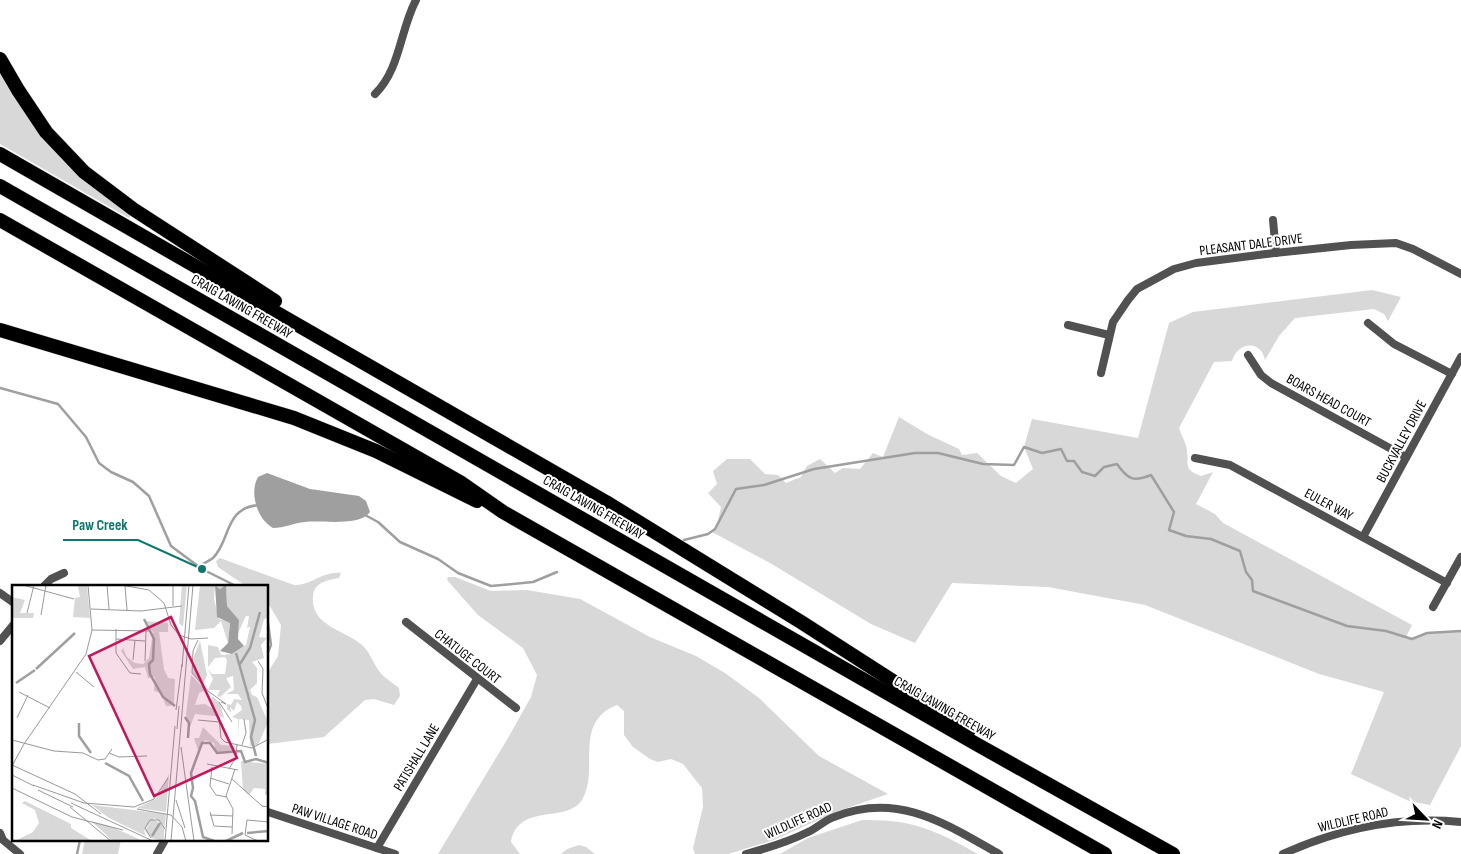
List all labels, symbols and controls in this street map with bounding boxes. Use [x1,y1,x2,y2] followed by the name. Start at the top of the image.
[1198,230,1304,259] street label: PLEASANT DALE DRIVE
[188,271,296,342] street label: CRAIG LAWING FREEWAY
[1283,370,1374,431] street label: BOARS HEAD COURT
[1373,397,1430,485] street label: BUCKVALLEY DRIVE
[540,472,648,543] street label: CRAIG LAWING FREEWAY
[1302,485,1356,524] street label: EULER WAY
[63,510,138,540] callout: Paw Creek
[72,516,128,535] text: Paw Creek
[12,585,269,842] inset map
[431,625,504,688] street label: CHATUGE COURT
[891,673,999,744] street label: CRAIG LAWING FREEWAY
[390,720,443,794] street label: PATISHALL LANE
[1401,794,1451,844] north arrow
[762,798,834,843] street label: WILDLIFE ROAD
[290,800,380,843] street label: PAW VILLAGE ROAD
[1316,803,1390,836] street label: WILDLIFE ROAD
[1428,817,1447,831] text: N

